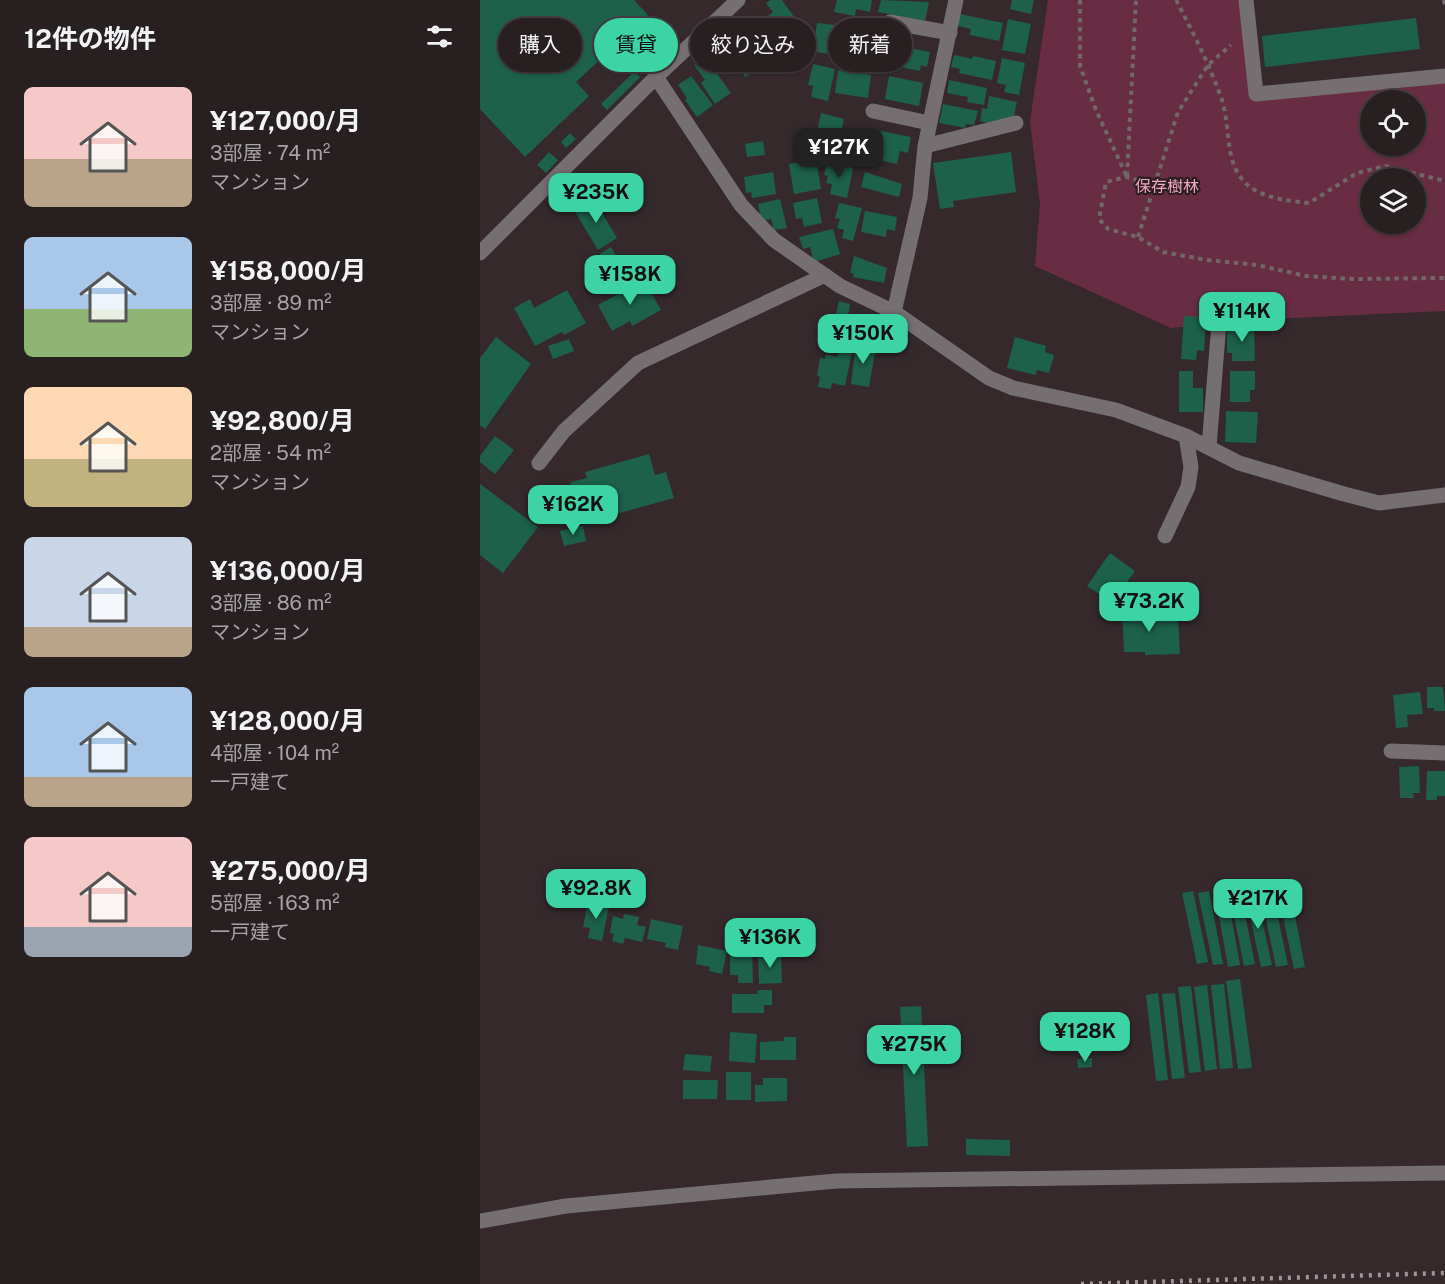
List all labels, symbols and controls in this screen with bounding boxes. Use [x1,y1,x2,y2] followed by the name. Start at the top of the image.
[498,18,582,72] chip: 購入
[594,18,678,72] chip: 賃貸
[690,18,816,72] chip: 絞り込み
[828,18,912,72] chip: 新着
[423,20,456,53] icon: filters
[24,23,156,54] text: 12件の物件
[1360,90,1426,234] map controls
[1360,90,1426,156] button: locate
[210,105,361,136] text: ¥127,000/月
[72,111,144,183] icon: home
[797,128,881,179] pin: ¥127K
[808,135,870,159] text: ¥127K
[210,141,330,165] text: 3部屋 · 74 m²
[1360,168,1426,234] button: layers
[210,170,310,194] text: マンション
[554,173,638,224] pin: ¥235K
[1135,177,1199,196] park label: 保存樹林
[562,180,630,204] text: ¥235K
[210,255,366,286] text: ¥158,000/月
[588,255,672,306] pin: ¥158K
[72,261,144,333] icon: home
[599,262,662,286] text: ¥158K
[210,291,332,315] text: 3部屋 · 89 m²
[1200,292,1284,343] pin: ¥114K
[1213,299,1271,323] text: ¥114K
[821,314,905,365] pin: ¥150K
[210,320,310,344] text: マンション
[832,321,894,345] text: ¥150K
[210,405,355,436] text: ¥92,800/月
[72,411,144,483] icon: home
[210,441,331,465] text: 2部屋 · 54 m²
[210,470,310,494] text: マンション
[531,485,615,536] pin: ¥162K
[542,492,604,516] text: ¥162K
[210,555,366,586] text: ¥136,000/月
[72,561,144,633] icon: home
[1100,582,1198,633] pin: ¥73.2K
[1113,589,1185,613] text: ¥73.2K
[210,591,332,615] text: 3部屋 · 86 m²
[210,620,310,644] text: マンション
[210,705,365,736] text: ¥128,000/月
[72,711,144,783] icon: home
[210,741,339,765] text: 4部屋 · 104 m²
[210,770,290,794] text: 一戸建て
[210,855,371,886] text: ¥275,000/月
[72,861,144,933] icon: home
[547,869,645,920] pin: ¥92.8K
[560,876,632,900] text: ¥92.8K
[1216,879,1300,930] pin: ¥217K
[1227,886,1289,910] text: ¥217K
[210,891,340,915] text: 5部屋 · 163 m²
[728,918,812,969] pin: ¥136K
[210,920,290,944] text: 一戸建て
[739,925,801,949] text: ¥136K
[1043,1012,1127,1063] pin: ¥128K
[1054,1019,1116,1043] text: ¥128K
[872,1025,956,1076] pin: ¥275K
[881,1032,947,1056] text: ¥275K

